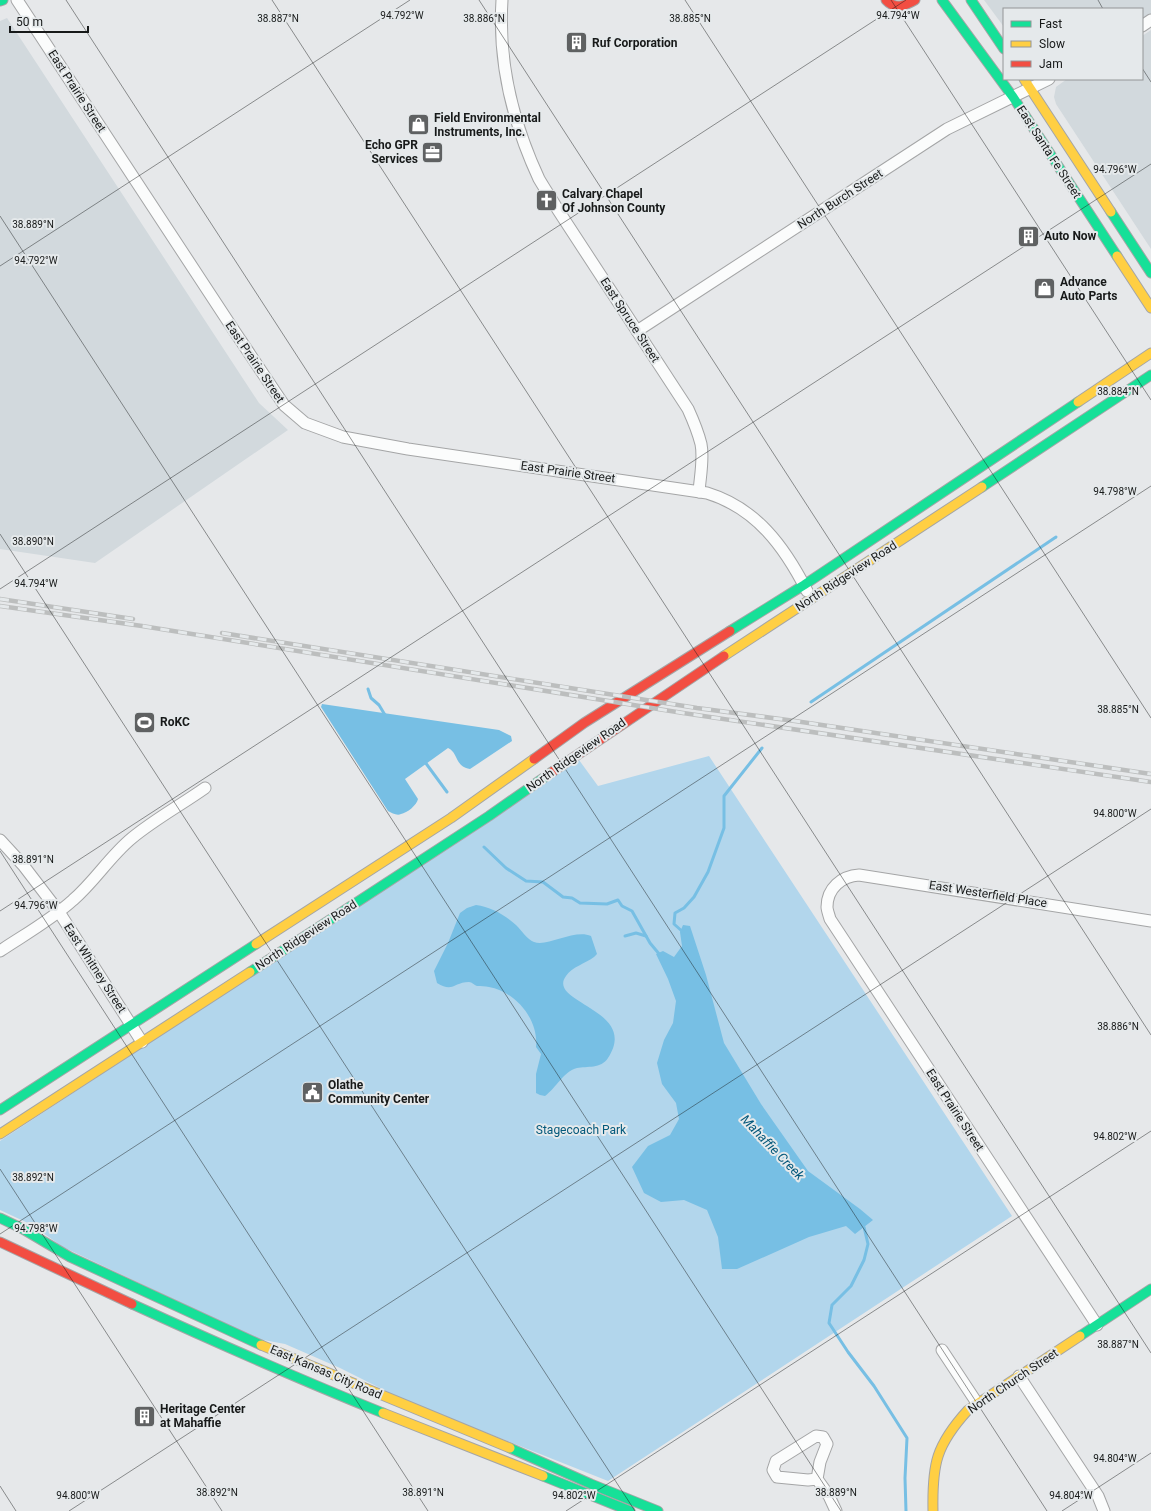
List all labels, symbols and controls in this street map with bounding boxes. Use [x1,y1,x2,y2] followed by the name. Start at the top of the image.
[10,8,88,34] scale bar
[1003,8,1143,80] legend
[380,10,424,21] text: 94.792°W
[876,10,920,21] text: 94.794°W
[257,13,299,24] text: 38.887°N
[463,13,505,24] text: 38.886°N
[669,13,711,24] text: 38.885°N
[16,15,43,29] text: 50 m
[1039,17,1062,31] text: Fast
[563,30,589,56] building icon: Ruf Corporation
[592,36,678,50] place label: Ruf Corporation
[1039,37,1065,51] text: Slow
[45,47,109,135] street label: East Prairie Street
[1039,57,1063,71] text: Jam
[1014,103,1084,201] street label: East Santa Fe Street
[434,111,541,139] place label: Field Environmental Instruments, Inc.
[406,112,432,138] shop icon: Field Environmental Instruments, Inc.
[365,138,418,166] place label: Echo GPR Services
[420,139,446,165] office icon: Echo GPR Services
[1093,164,1137,175] text: 94.796°W
[795,166,885,232] street label: North Burch Street
[562,187,666,215] place label: Calvary Chapel Of Johnson County
[534,188,560,214] church icon: Calvary Chapel Of Johnson County
[12,219,54,230] text: 38.889°N
[1015,223,1041,249] building icon: Auto Now
[1044,229,1097,243] place label: Auto Now
[14,255,58,266] text: 94.792°W
[597,275,663,365] street label: East Spruce Street
[1060,275,1117,303] place label: Advance Auto Parts
[1032,276,1058,302] shop icon: Advance Auto Parts
[223,319,287,405] street label: East Prairie Street
[1097,386,1139,397] text: 38.884°N
[520,458,616,486] street label: East Prairie Street
[1093,486,1137,497] text: 94.798°W
[12,536,54,547] text: 38.890°N
[793,538,899,614] street label: North Ridgeview Road
[14,578,58,589] text: 94.794°W
[1097,704,1139,715] text: 38.885°N
[131,709,157,735] sports icon: RoKC
[160,715,190,729] place label: RoKC
[524,715,628,795] street label: North Ridgeview Road
[1093,808,1137,819] text: 94.800°W
[12,854,54,865] text: 38.891°N
[928,878,1048,910] street label: East Westerfield Place
[253,897,359,973] street label: North Ridgeview Road
[14,900,58,911] text: 94.796°W
[61,921,129,1015] street label: East Whitney Street
[1097,1021,1139,1032] text: 38.886°N
[923,1066,987,1154] street label: East Prairie Street
[328,1078,430,1106] place label: Olathe Community Center
[300,1079,326,1105] public building icon: Olathe Community Center
[738,1112,808,1183] water label: Mahaffie Creek
[536,1123,627,1137] park label: Stagecoach Park
[1093,1131,1137,1142] text: 94.802°W
[12,1172,54,1183] text: 38.892°N
[14,1223,58,1234] text: 94.798°W
[1097,1339,1139,1350] text: 38.887°N
[268,1342,384,1402] street label: East Kansas City Road
[965,1346,1061,1416] street label: North Church Street
[160,1402,246,1430] place label: Heritage Center at Mahaffie
[131,1403,157,1429] building icon: Heritage Center at Mahaffie
[1093,1453,1137,1464] text: 94.804°W
[196,1487,238,1498] text: 38.892°N
[402,1487,444,1498] text: 38.891°N
[815,1487,857,1498] text: 38.889°N
[56,1490,100,1501] text: 94.800°W
[552,1490,596,1501] text: 94.802°W
[1049,1490,1093,1501] text: 94.804°W

